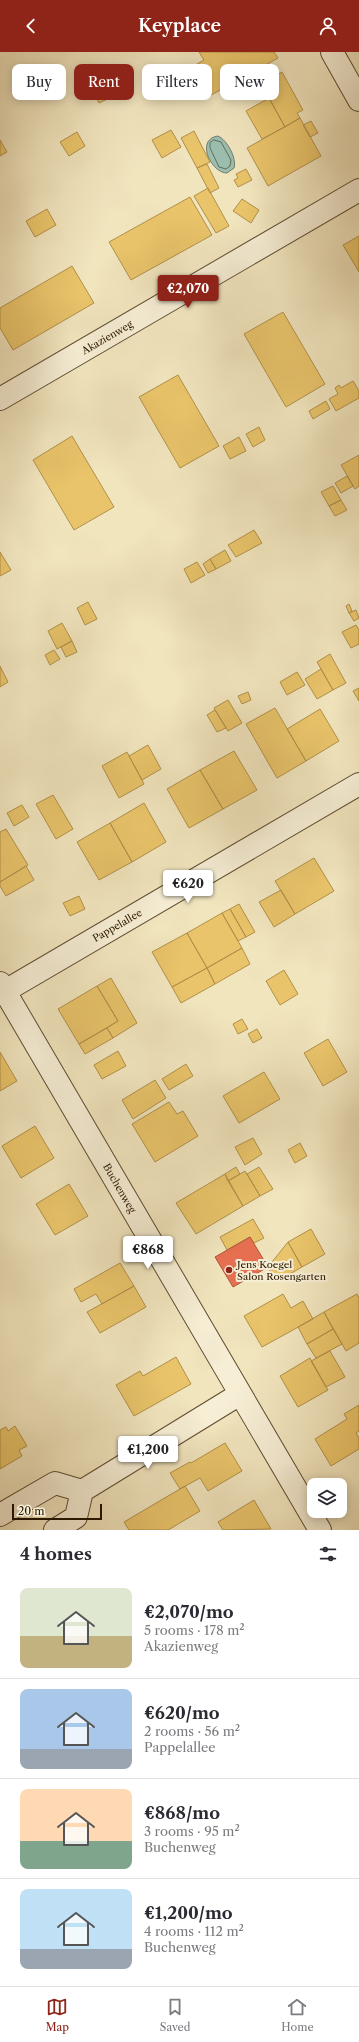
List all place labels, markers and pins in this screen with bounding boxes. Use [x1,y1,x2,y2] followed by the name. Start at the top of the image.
[155,275,221,309] pin: €2,070
[164,870,212,904] pin: €620
[124,1236,172,1270] pin: €868
[235,1258,327,1283] place label: Jens Koegel Salon Rosengarten
[224,1265,234,1275] marker: Jens Koegel Salon Rosengarten
[115,1436,181,1470] pin: €1,200

